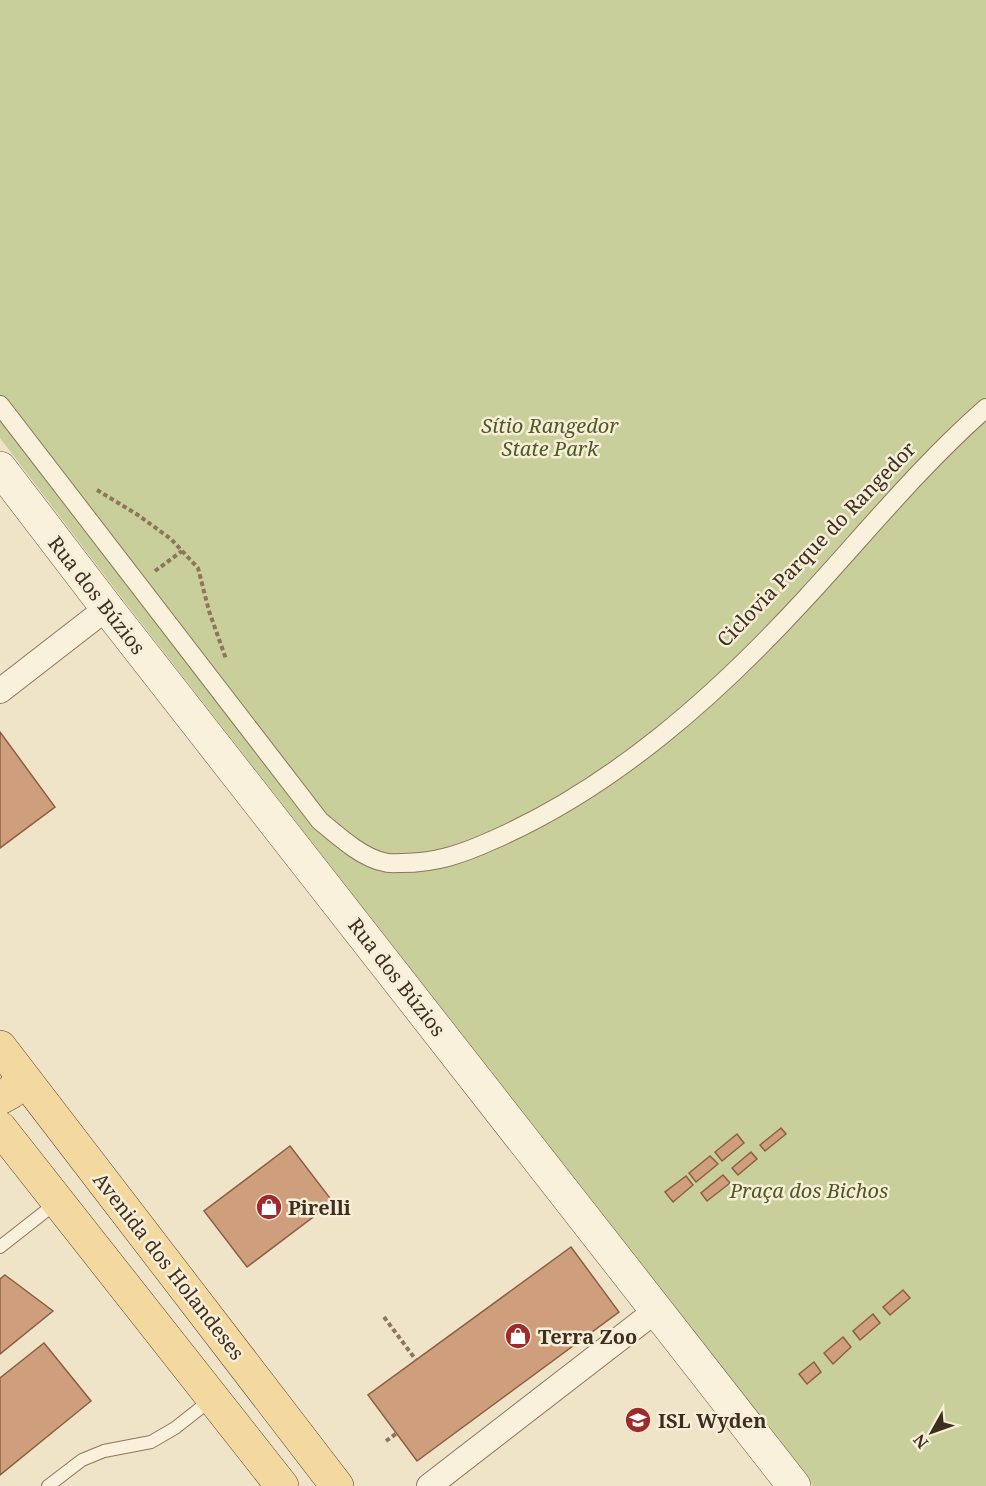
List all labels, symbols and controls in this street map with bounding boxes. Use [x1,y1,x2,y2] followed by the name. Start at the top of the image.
[481,412,619,462] park label: Sítio Rangedor State Park
[711,435,922,652] street label: Ciclovia Parque do Rangedor
[42,530,152,660] street label: Rua dos Búzios
[342,912,452,1042] street label: Rua dos Búzios
[87,1167,251,1365] street label: Avenida dos Holandeses
[729,1177,888,1204] park label: Praça dos Bichos
[254,1192,284,1222] shop icon: Pirelli
[288,1194,351,1221] place label: Pirelli
[503,1321,533,1351] shop icon: Terra Zoo
[538,1323,637,1350] place label: Terra Zoo
[902,1402,962,1462] north arrow
[623,1405,653,1435] school or university icon: ISL Wyden
[658,1407,767,1434] place label: ISL Wyden
[908,1429,933,1454] text: N

